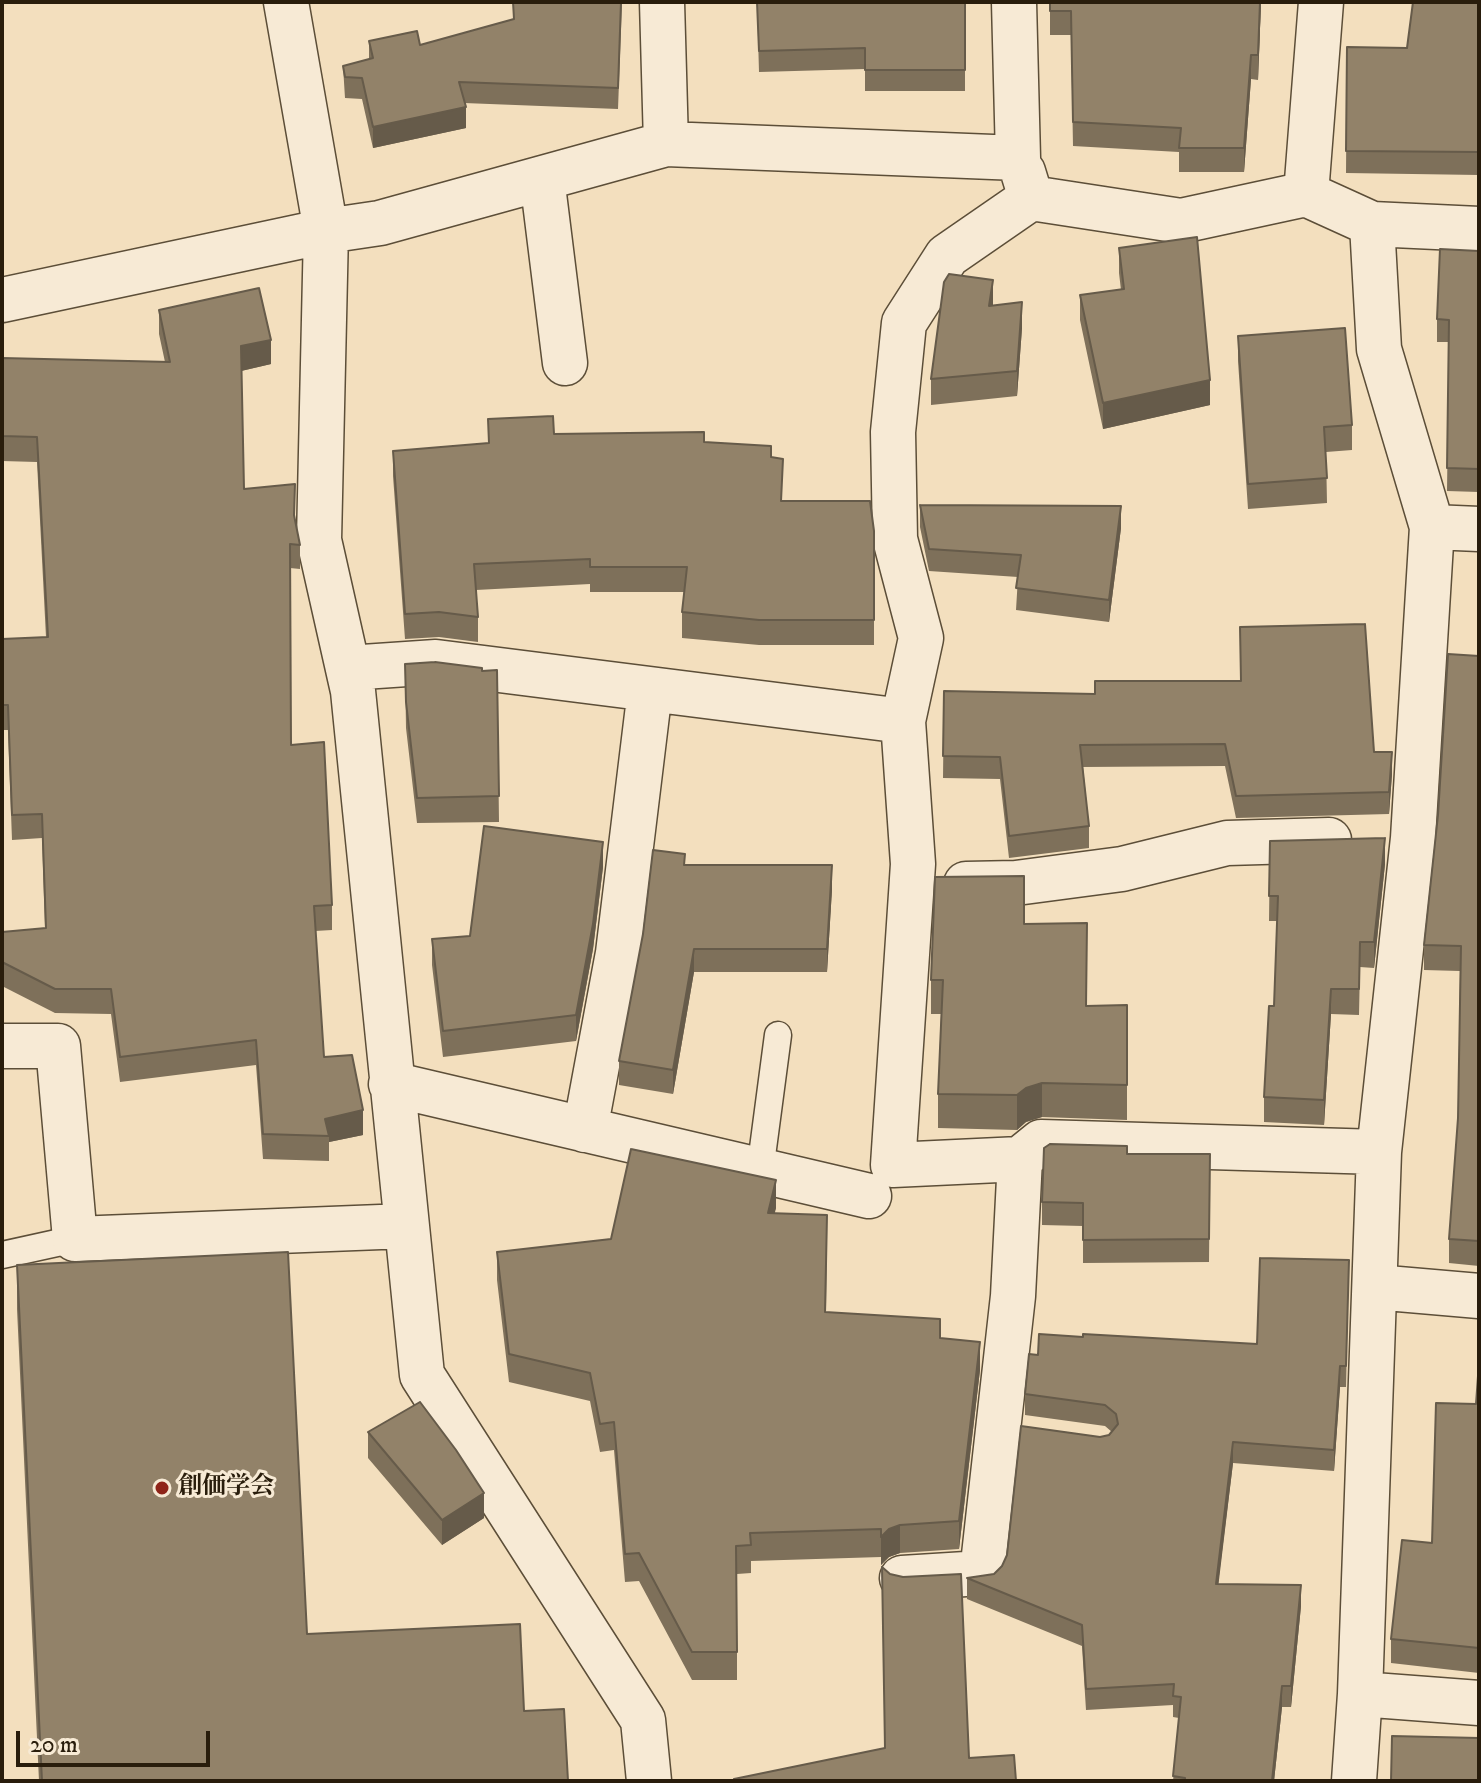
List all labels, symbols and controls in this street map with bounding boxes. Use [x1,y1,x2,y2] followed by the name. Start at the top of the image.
[178,1474,274,1502] place label: 創価学会
[153,1479,171,1497] marker: 創価学会
[20,1715,214,1765] scale bar
[30,1730,78,1760] text: 20 m

